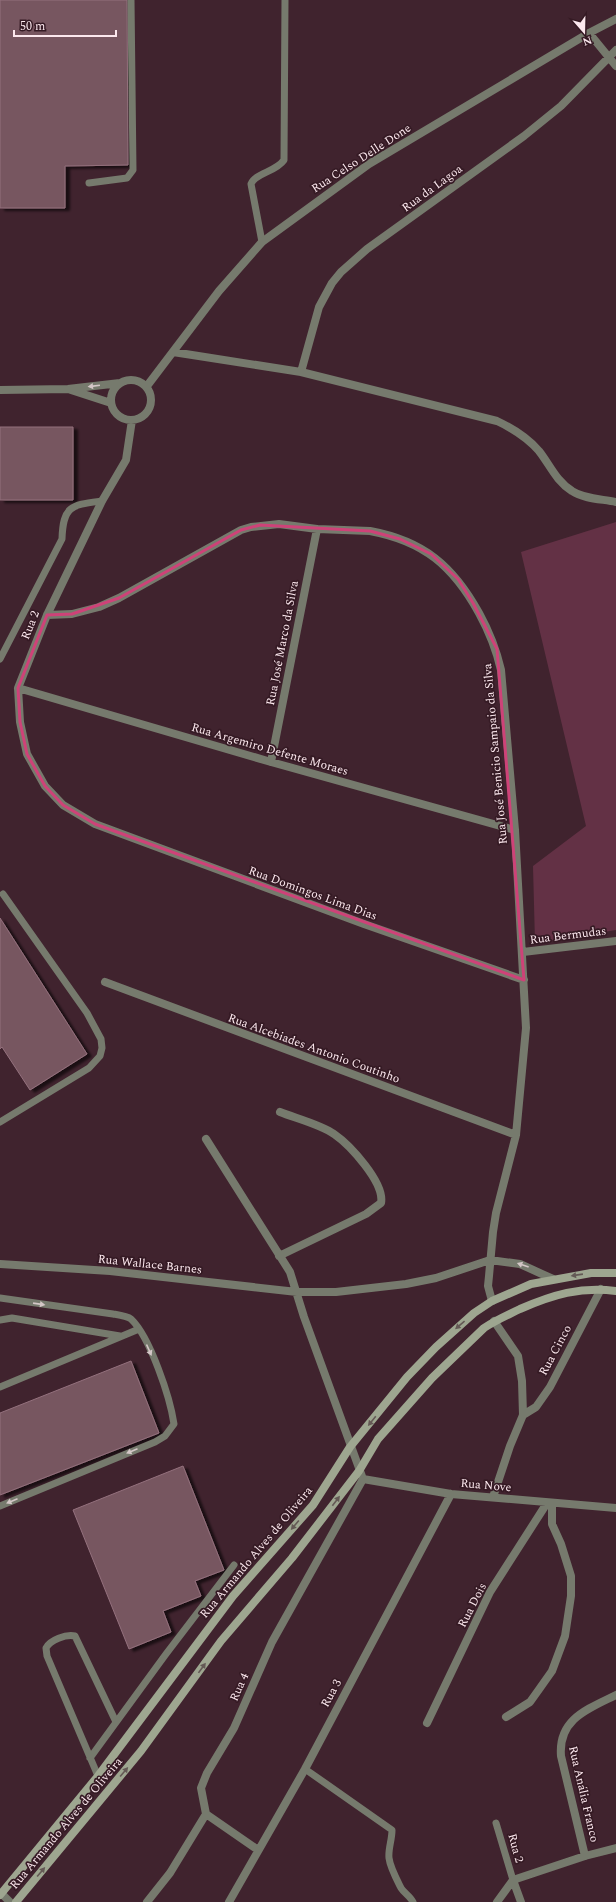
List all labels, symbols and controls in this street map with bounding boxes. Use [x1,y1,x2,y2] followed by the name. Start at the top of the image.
[14,12,116,38] scale bar
[564,12,604,52] north arrow
[20,17,45,36] text: 50 m
[580,31,594,50] text: N
[308,119,415,198] street label: Rua Celso Delle Done
[398,160,467,217] street label: Rua da Lagoa
[88,383,100,389] one-way arrow
[261,579,304,707] street label: Rua José Marco da Silva
[16,608,45,642] street label: Rua 2
[478,663,513,845] street label: Rua José Benicio Sampaio da Silva
[189,718,351,781] street label: Rua Argemiro Defente Moraes
[246,861,380,926] street label: Rua Domingos Lima Dias
[529,921,607,950] street label: Rua Bermudas
[225,1008,402,1088] street label: Rua Alcebiades Antonio Coutinho
[97,1250,203,1279] street label: Rua Wallace Barnes
[517,1262,529,1268] one-way arrow
[571,1272,583,1278] one-way arrow
[33,1301,45,1307] one-way arrow
[454,1320,465,1329] one-way arrow
[534,1321,577,1379] street label: Rua Cinco
[146,1344,152,1355] one-way arrow
[367,1415,376,1426] one-way arrow
[126,1448,138,1455] one-way arrow
[460,1474,512,1497] street label: Rua Nove
[195,1482,318,1623] street label: Rua Armando Alves de Oliveira
[331,1496,339,1506] one-way arrow
[6,1499,18,1505] one-way arrow
[291,1520,300,1531] one-way arrow
[453,1579,492,1631] street label: Rua Dois
[198,1662,206,1673] one-way arrow
[225,1670,254,1705] street label: Rua 4
[316,1676,347,1711] street label: Rua 3
[563,1744,604,1844] street label: Rua Anália Franco
[5,1753,128,1894] street label: Rua Armando Alves de Oliveira
[119,1766,128,1777] one-way arrow
[503,1831,529,1865] street label: Rua 2
[37,1867,46,1877] one-way arrow

